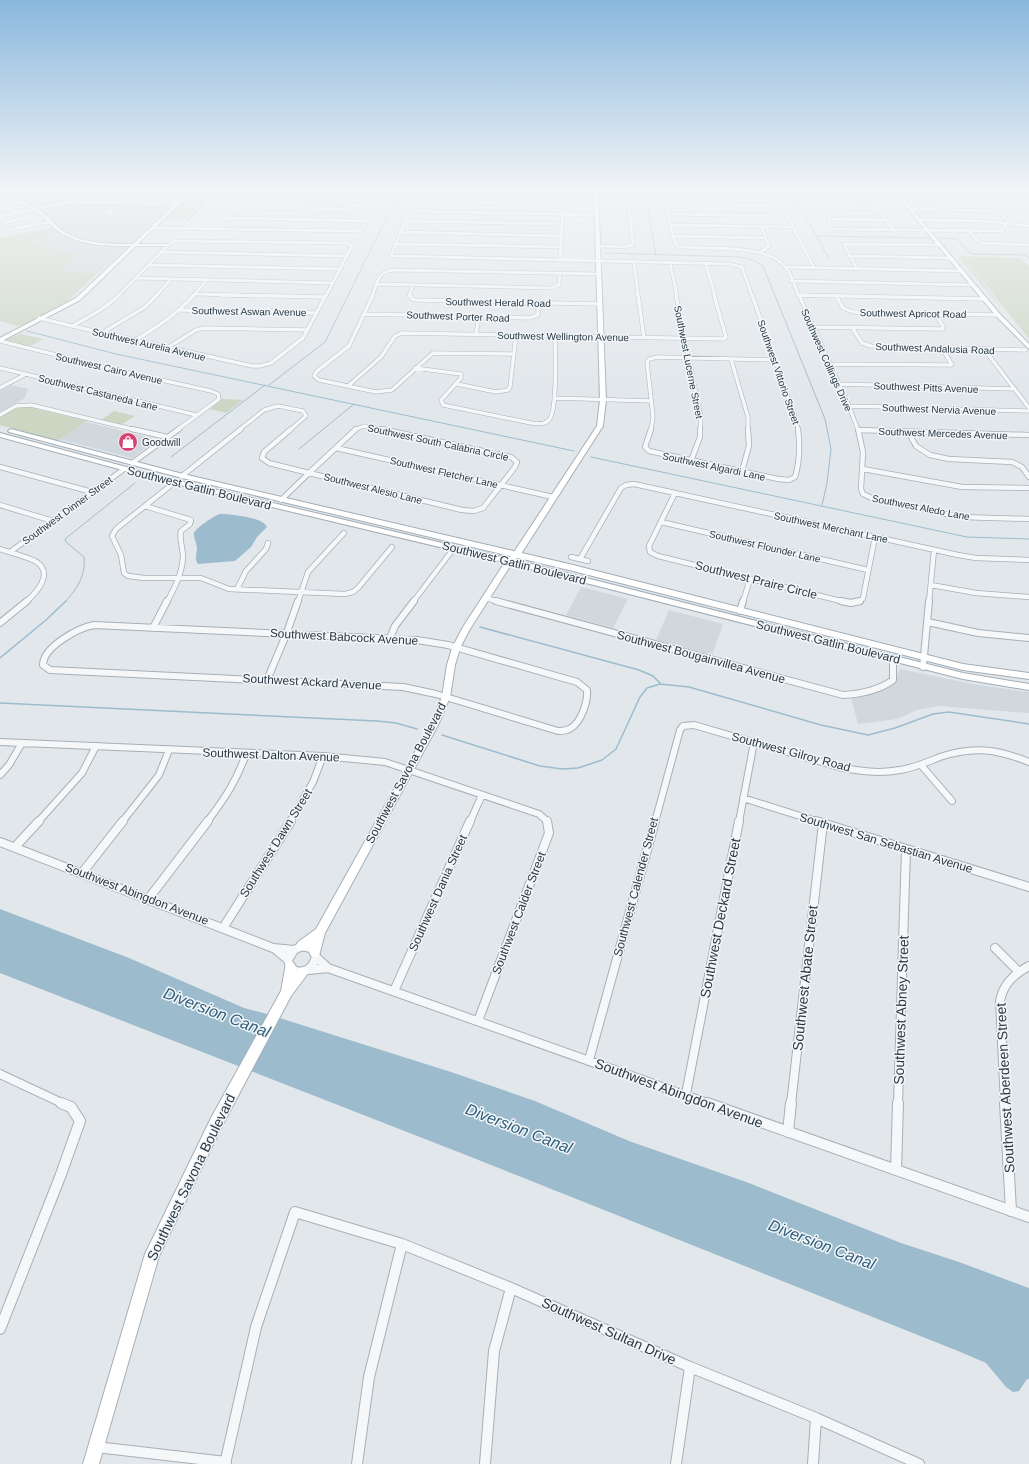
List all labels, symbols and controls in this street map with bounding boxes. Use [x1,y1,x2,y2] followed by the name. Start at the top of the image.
[445,296,551,309] street label: Southwest Herald Road
[191,305,307,318] street label: Southwest Aswan Avenue
[672,305,705,420] street label: Southwest Lucerne Street
[799,307,854,414] street label: Southwest Collings Drive
[860,307,966,320] street label: Southwest Apricot Road
[406,309,510,324] street label: Southwest Porter Road
[755,318,802,426] street label: Southwest Vittorio Street
[91,326,207,363] street label: Southwest Aurelia Avenue
[497,330,629,343] street label: Southwest Wellington Avenue
[875,341,995,356] street label: Southwest Andalusia Road
[54,351,164,386] street label: Southwest Cairo Avenue
[37,372,159,413] street label: Southwest Castaneda Lane
[873,380,979,395] street label: Southwest Pitts Avenue
[882,402,997,417] street label: Southwest Nervia Avenue
[366,422,510,463] street label: Southwest South Calabria Circle
[878,426,1008,441] street label: Southwest Mercedes Avenue
[117,431,139,453] shop icon: Goodwill
[142,437,180,448] place label: Goodwill
[661,450,767,483] street label: Southwest Algardi Lane
[389,455,499,490] street label: Southwest Fletcher Lane
[125,463,273,513] street label: Southwest Gatlin Boulevard
[322,471,424,506] street label: Southwest Alesio Lane
[20,474,115,547] street label: Southwest Dinner Street
[871,493,971,522] street label: Southwest Aledo Lane
[773,510,889,545] street label: Southwest Merchant Lane
[708,528,822,565] street label: Southwest Flounder Lane
[440,538,588,588] street label: Southwest Gatlin Boulevard
[693,558,819,602] street label: Southwest Praire Circle
[754,617,902,667] street label: Southwest Gatlin Boulevard
[269,626,419,648] street label: Southwest Babcock Avenue
[615,628,787,686] street label: Southwest Bougainvillea Avenue
[242,671,382,693] street label: Southwest Ackard Avenue
[363,700,449,846] street label: Southwest Savona Boulevard
[730,729,852,775] street label: Southwest Gilroy Road
[202,746,340,764] street label: Southwest Dalton Avenue
[237,786,316,900] street label: Southwest Dawn Street
[798,810,975,876] street label: Southwest San Sebastian Avenue
[611,815,661,958] street label: Southwest Calender Street
[406,832,470,953] street label: Southwest Dania Street
[697,837,743,999] street label: Southwest Deckard Street
[489,849,549,976] street label: Southwest Calder Street
[63,860,211,928] street label: Southwest Abingdon Avenue
[789,904,821,1052] street label: Southwest Abate Street
[890,935,912,1085] street label: Southwest Abney Street
[161,984,273,1041] water label: Diversion Canal
[993,1002,1017,1174] street label: Southwest Aberdeen Street
[593,1055,766,1131] street label: Southwest Abingdon Avenue
[144,1091,238,1263] street label: Southwest Savona Boulevard
[463,1100,575,1157] water label: Diversion Canal
[766,1216,878,1273] water label: Diversion Canal
[539,1294,679,1368] street label: Southwest Sultan Drive

